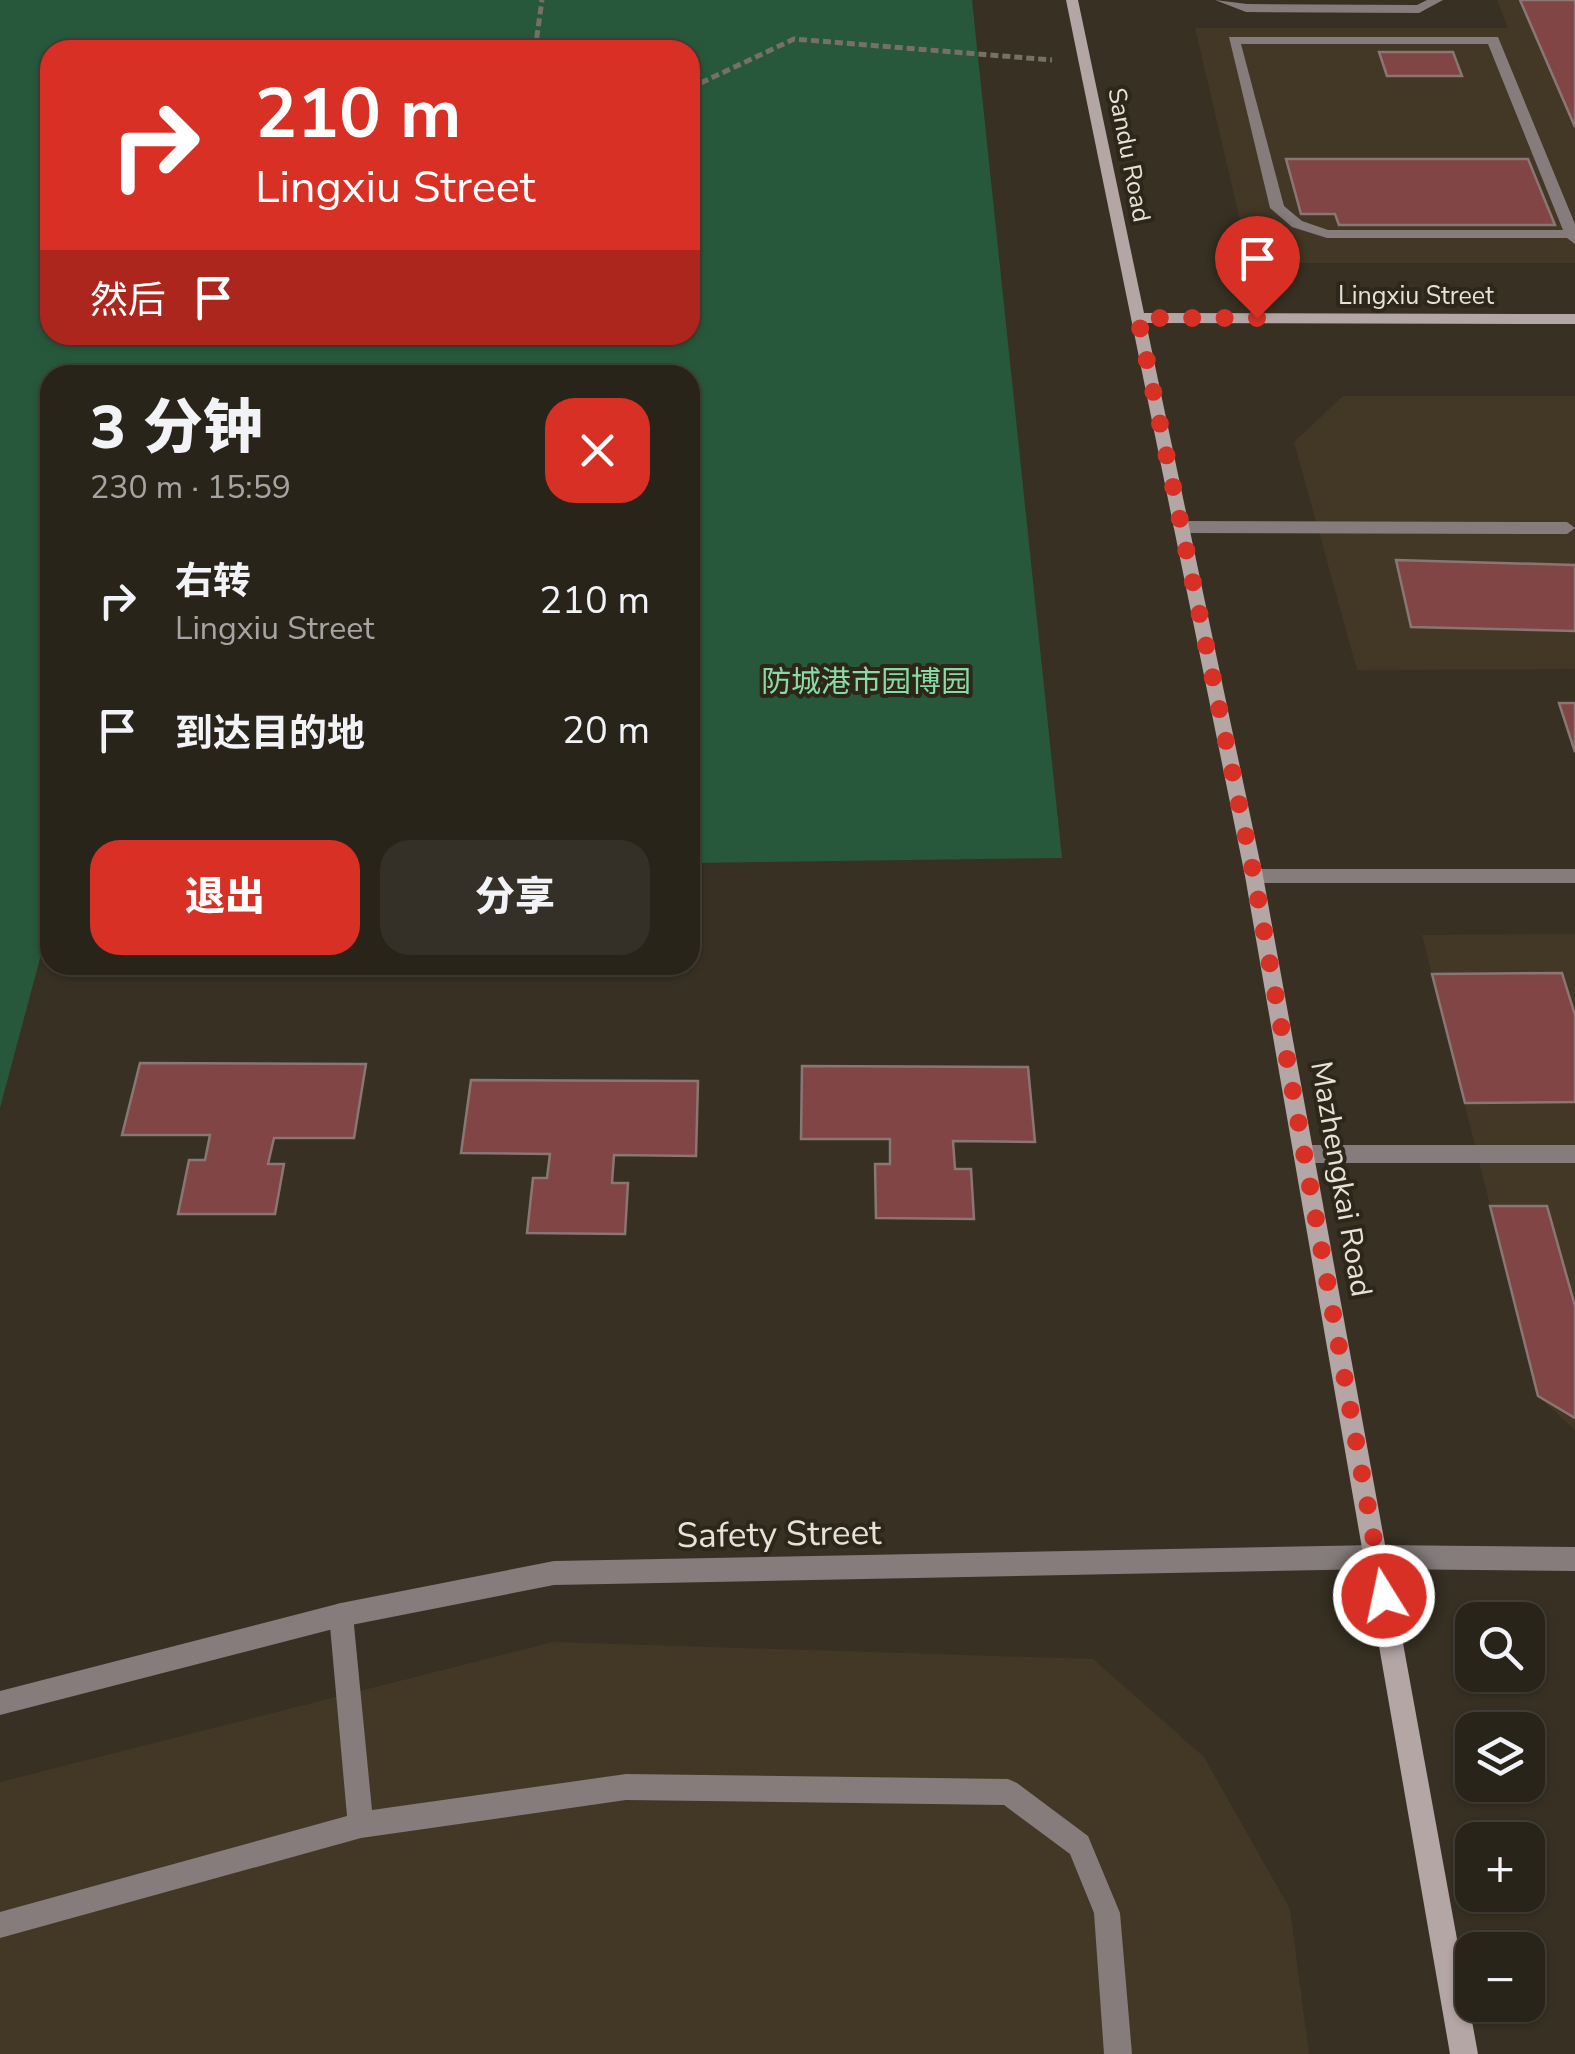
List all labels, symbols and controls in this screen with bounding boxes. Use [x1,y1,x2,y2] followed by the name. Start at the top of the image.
[255,66,461,162] text: 210 m
[90,80,220,210] icon: right
[1099,85,1159,225] street label: Sandu Road
[255,157,535,218] text: Lingxiu Street
[1215,216,1300,319] pin
[1230,231,1285,286] icon: arrive
[186,270,241,325] icon: arrive
[90,275,166,326] text: 然后
[1338,279,1494,313] street label: Lingxiu Street
[90,387,263,469] text: 3 分钟
[545,398,650,503] button: close
[90,466,291,509] text: 230 m · 15:59
[175,556,251,607] text: 右转
[90,573,145,628] icon: right
[539,575,650,626] text: 210 m
[175,607,374,650] text: Lingxiu Street
[761,662,971,703] park label: 防城港市园博园
[90,703,145,758] icon: arrive
[562,705,650,756] text: 20 m
[175,708,365,759] text: 到达目的地
[90,840,360,955] button: 退出
[380,840,650,955] button: 分享
[1300,1058,1382,1300] street label: Mazhengkai Road
[676,1509,883,1559] street label: Safety Street
[1332,1544,1436,1648] position arrow
[1455,1602,1545,2022] map controls
[1455,1602,1545,1692] button: search
[1455,1712,1545,1802] button: layers
[1455,1822,1545,1912] button: +
[1455,1932,1545,2022] button: −

